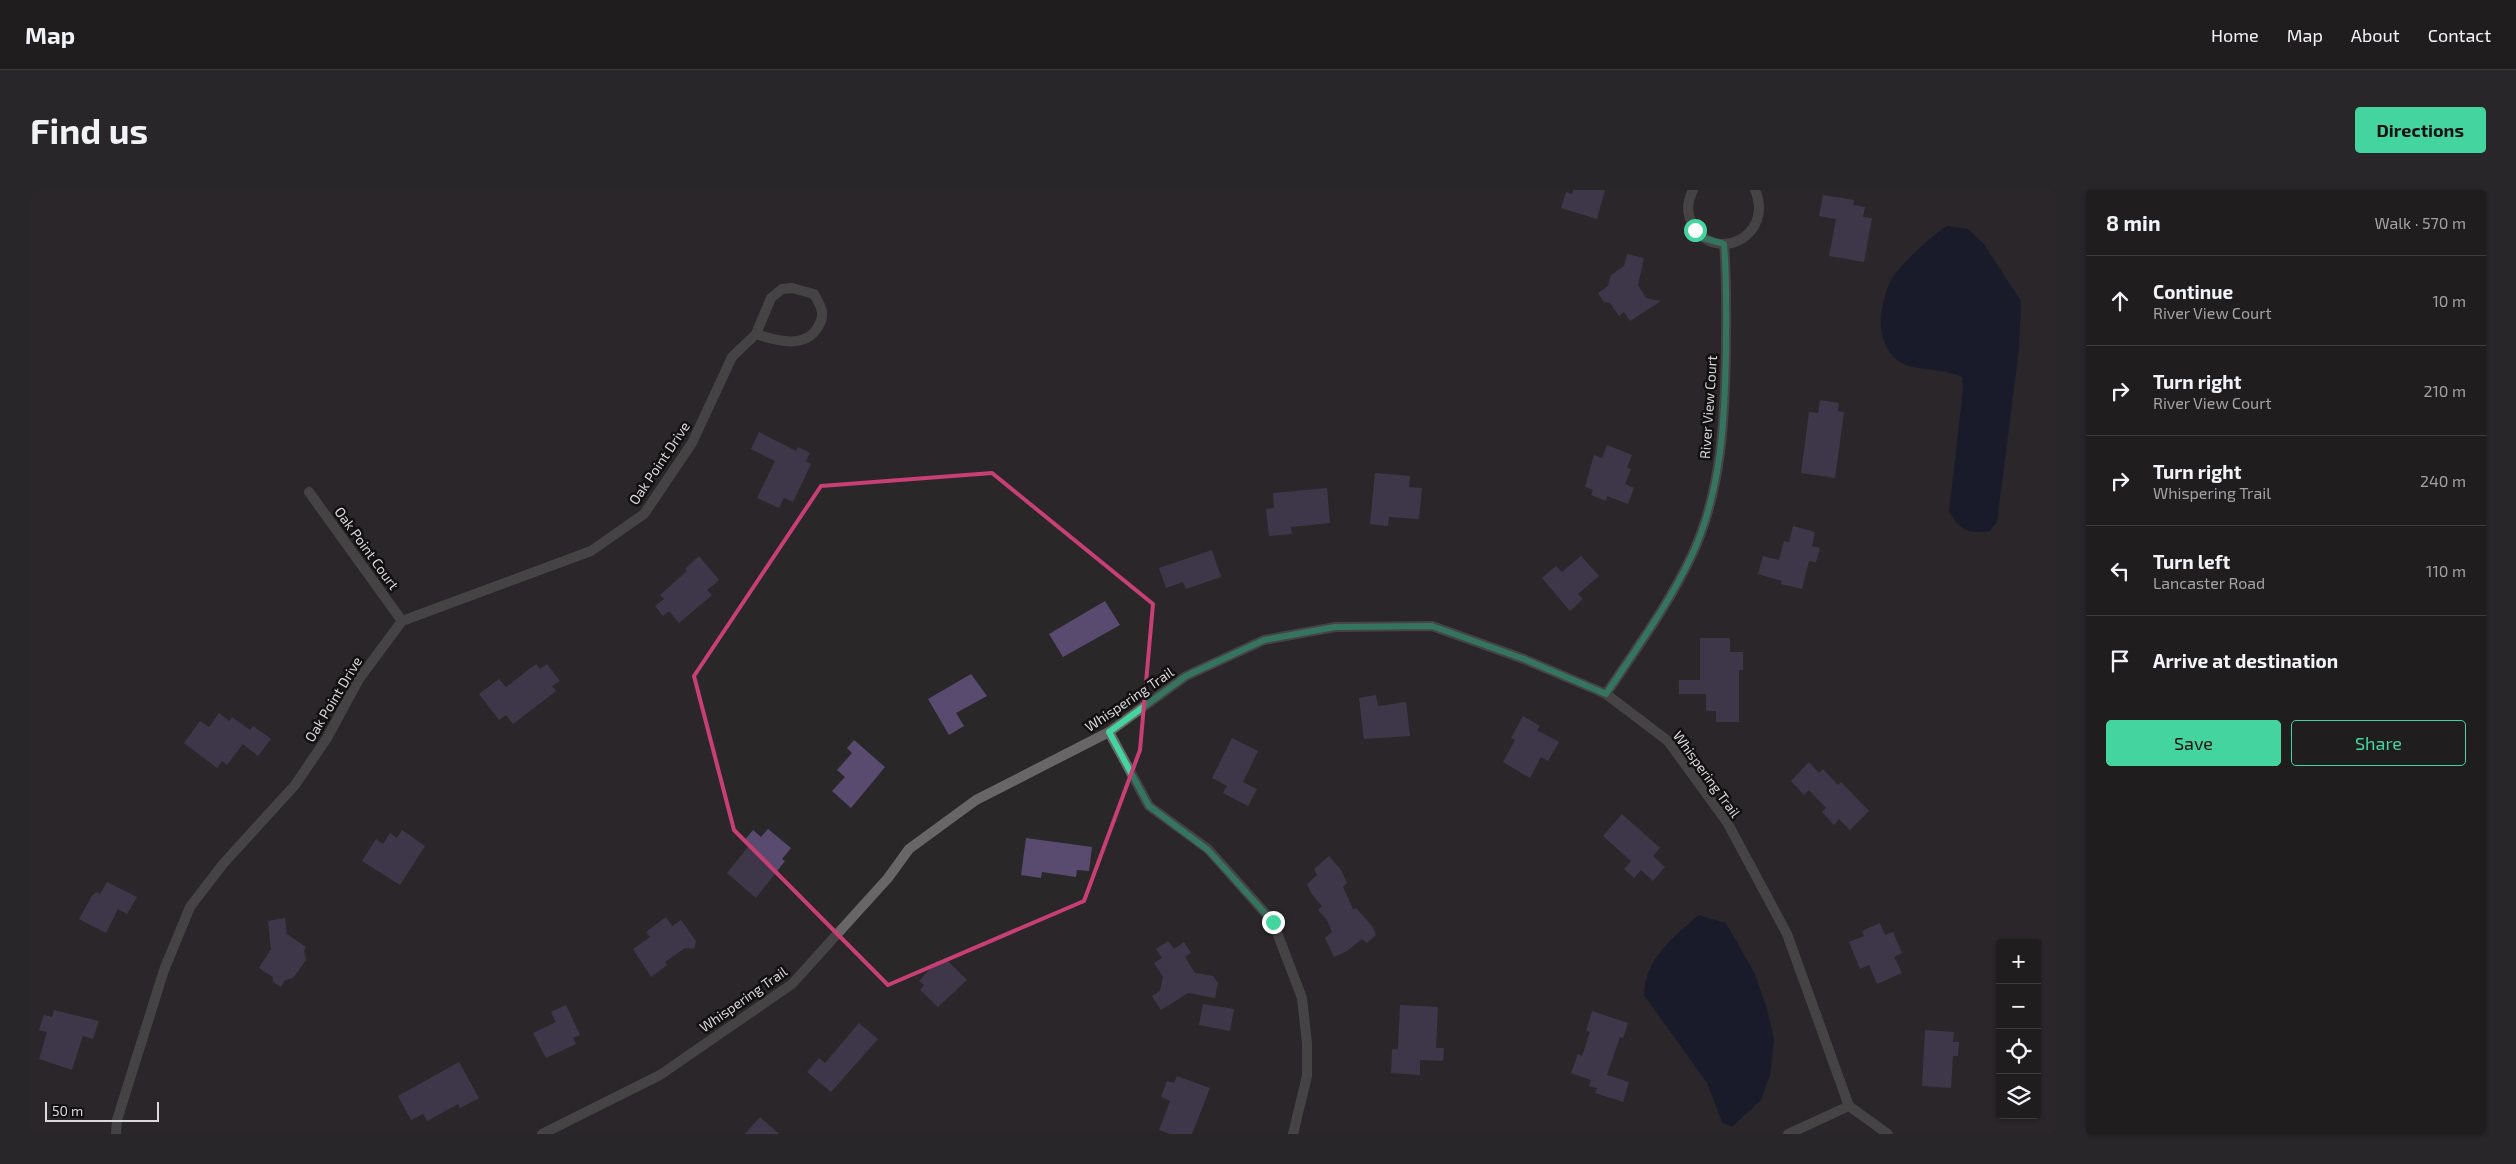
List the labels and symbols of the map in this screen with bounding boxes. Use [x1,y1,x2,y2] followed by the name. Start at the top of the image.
[1684,219,1707,242] route start
[1696,355,1720,459] street label: River View Court
[625,418,693,508] street label: Oak Point Drive
[331,503,403,593] street label: Oak Point Court
[301,653,365,745] street label: Oak Point Drive
[1081,663,1177,735] street label: Whispering Trail
[1670,727,1745,821] street label: Whispering Trail
[1262,911,1285,934] route end
[696,962,791,1036] street label: Whispering Trail
[45,1099,159,1122] scale bar

